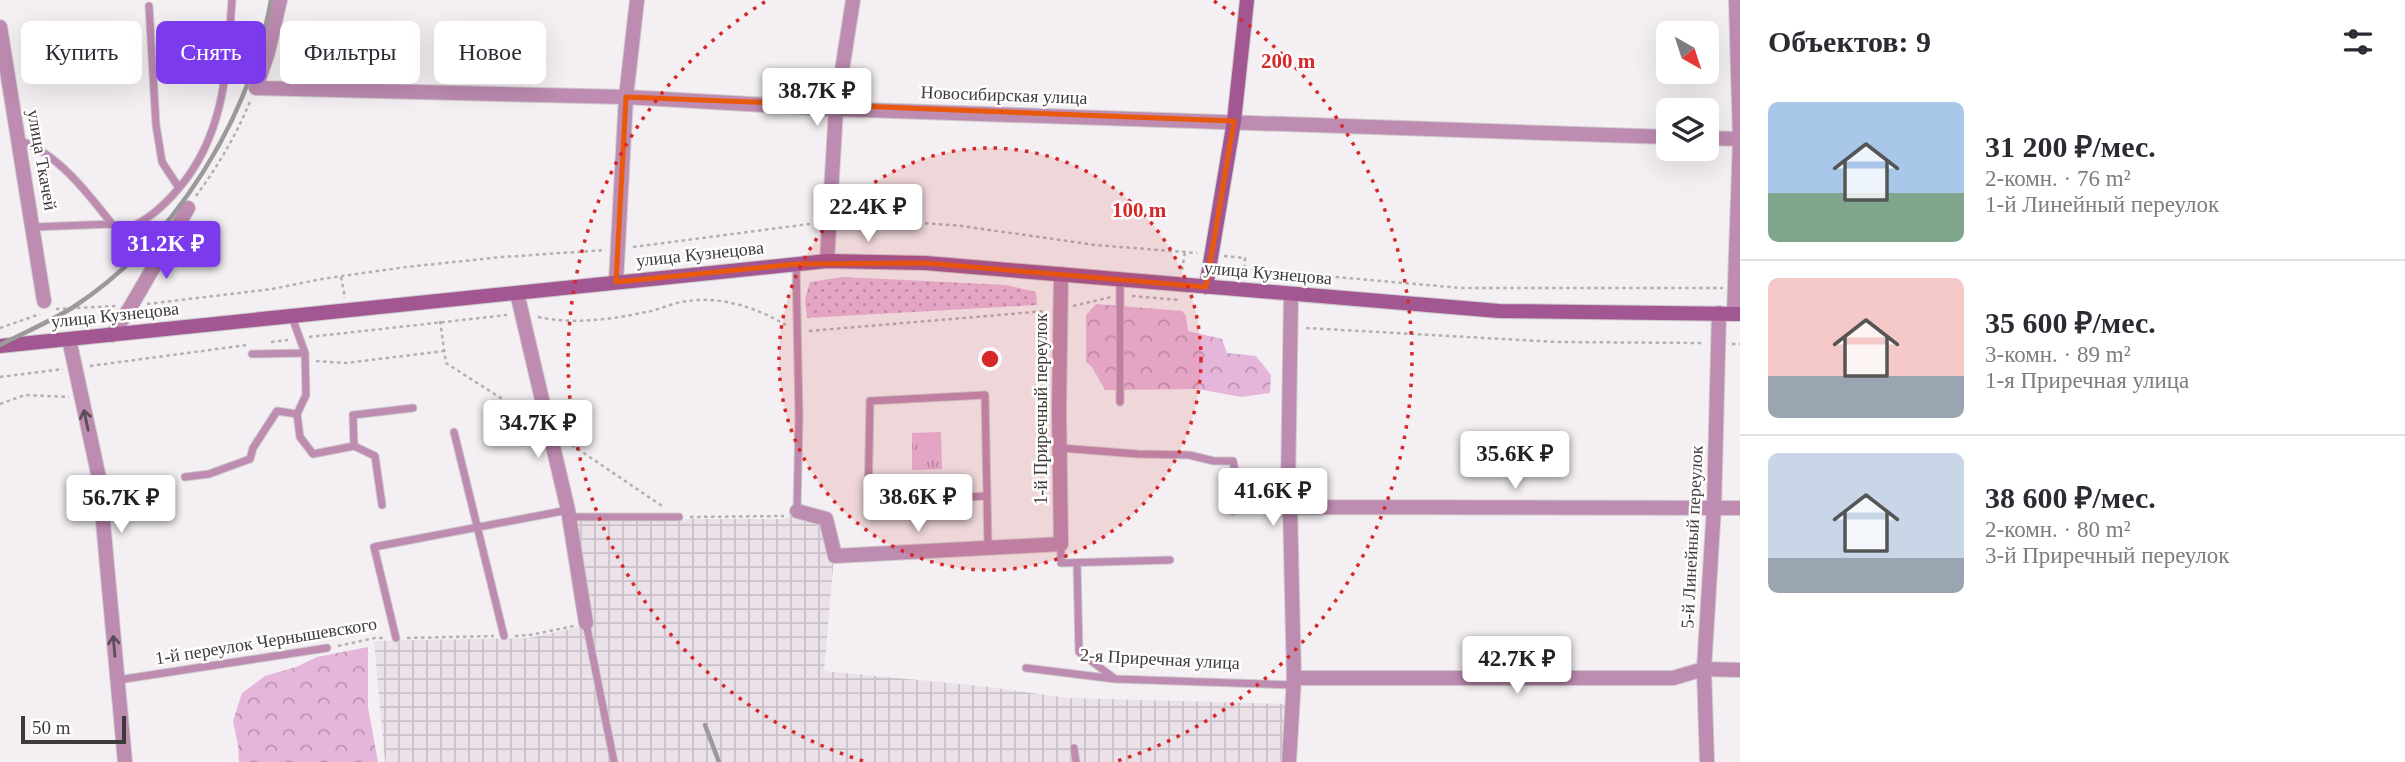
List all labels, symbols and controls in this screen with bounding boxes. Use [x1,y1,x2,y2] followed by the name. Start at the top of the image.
[21,21,142,84] chip: Купить
[156,21,266,84] chip: Снять
[280,21,420,84] chip: Фильтры
[434,21,546,84] chip: Новое
[1656,21,1718,84] north arrow
[1656,21,1719,161] map controls
[2339,23,2377,61] icon: filters
[1768,25,1931,58] text: Объектов: 9
[1261,49,1316,73] text: 200 m
[752,68,882,128] pin: 38.7K ₽
[778,78,856,103] text: 38.7K ₽
[920,82,1088,108] street label: Новосибирская улица
[1656,98,1719,161] button: layers
[23,108,61,212] street label: улица Ткачей
[1824,130,1908,214] icon: home
[1985,130,2156,163] text: 31 200 ₽/мес.
[1985,166,2131,191] text: 2-комн. · 76 m²
[803,184,933,244] pin: 22.4K ₽
[1985,192,2219,217] text: 1-й Линейный переулок
[829,194,907,219] text: 22.4K ₽
[1112,198,1167,222] text: 100 m
[101,222,231,281] pin: 31.2K ₽
[127,231,205,256] text: 31.2K ₽
[635,237,765,271] street label: улица Кузнецова
[1203,257,1333,289] street label: улица Кузнецова
[50,298,180,332] street label: улица Кузнецова
[1824,306,1908,390] icon: home
[1985,306,2156,339] text: 35 600 ₽/мес.
[1031,313,1051,505] street label: 1-й Приречный переулок
[1985,342,2131,367] text: 3-комн. · 89 m²
[978,347,1002,371] centre of rings
[1985,368,2189,393] text: 1-я Приречная улица
[473,400,603,460] pin: 34.7K ₽
[79,409,92,432] one-way arrow
[499,410,577,435] text: 34.7K ₽
[1450,432,1580,491] pin: 35.6K ₽
[1476,441,1554,466] text: 35.6K ₽
[1677,445,1707,629] street label: 5-й Линейный переулок
[1208,468,1338,528] pin: 41.6K ₽
[853,475,983,534] pin: 38.6K ₽
[56,476,186,535] pin: 56.7K ₽
[1234,478,1312,503] text: 41.6K ₽
[1824,481,1908,565] icon: home
[1985,481,2156,514] text: 38 600 ₽/мес.
[879,484,957,509] text: 38.6K ₽
[82,485,160,510] text: 56.7K ₽
[1985,517,2131,542] text: 2-комн. · 80 m²
[1985,543,2229,568] text: 3-й Приречный переулок
[154,614,378,668] street label: 1-й переулок Чернышевского
[107,635,120,657] one-way arrow
[1452,636,1582,696] pin: 42.7K ₽
[1080,645,1240,673] street label: 2-я Приречная улица
[1478,646,1556,671] text: 42.7K ₽
[21,713,126,745] scale bar
[32,717,71,738] text: 50 m

